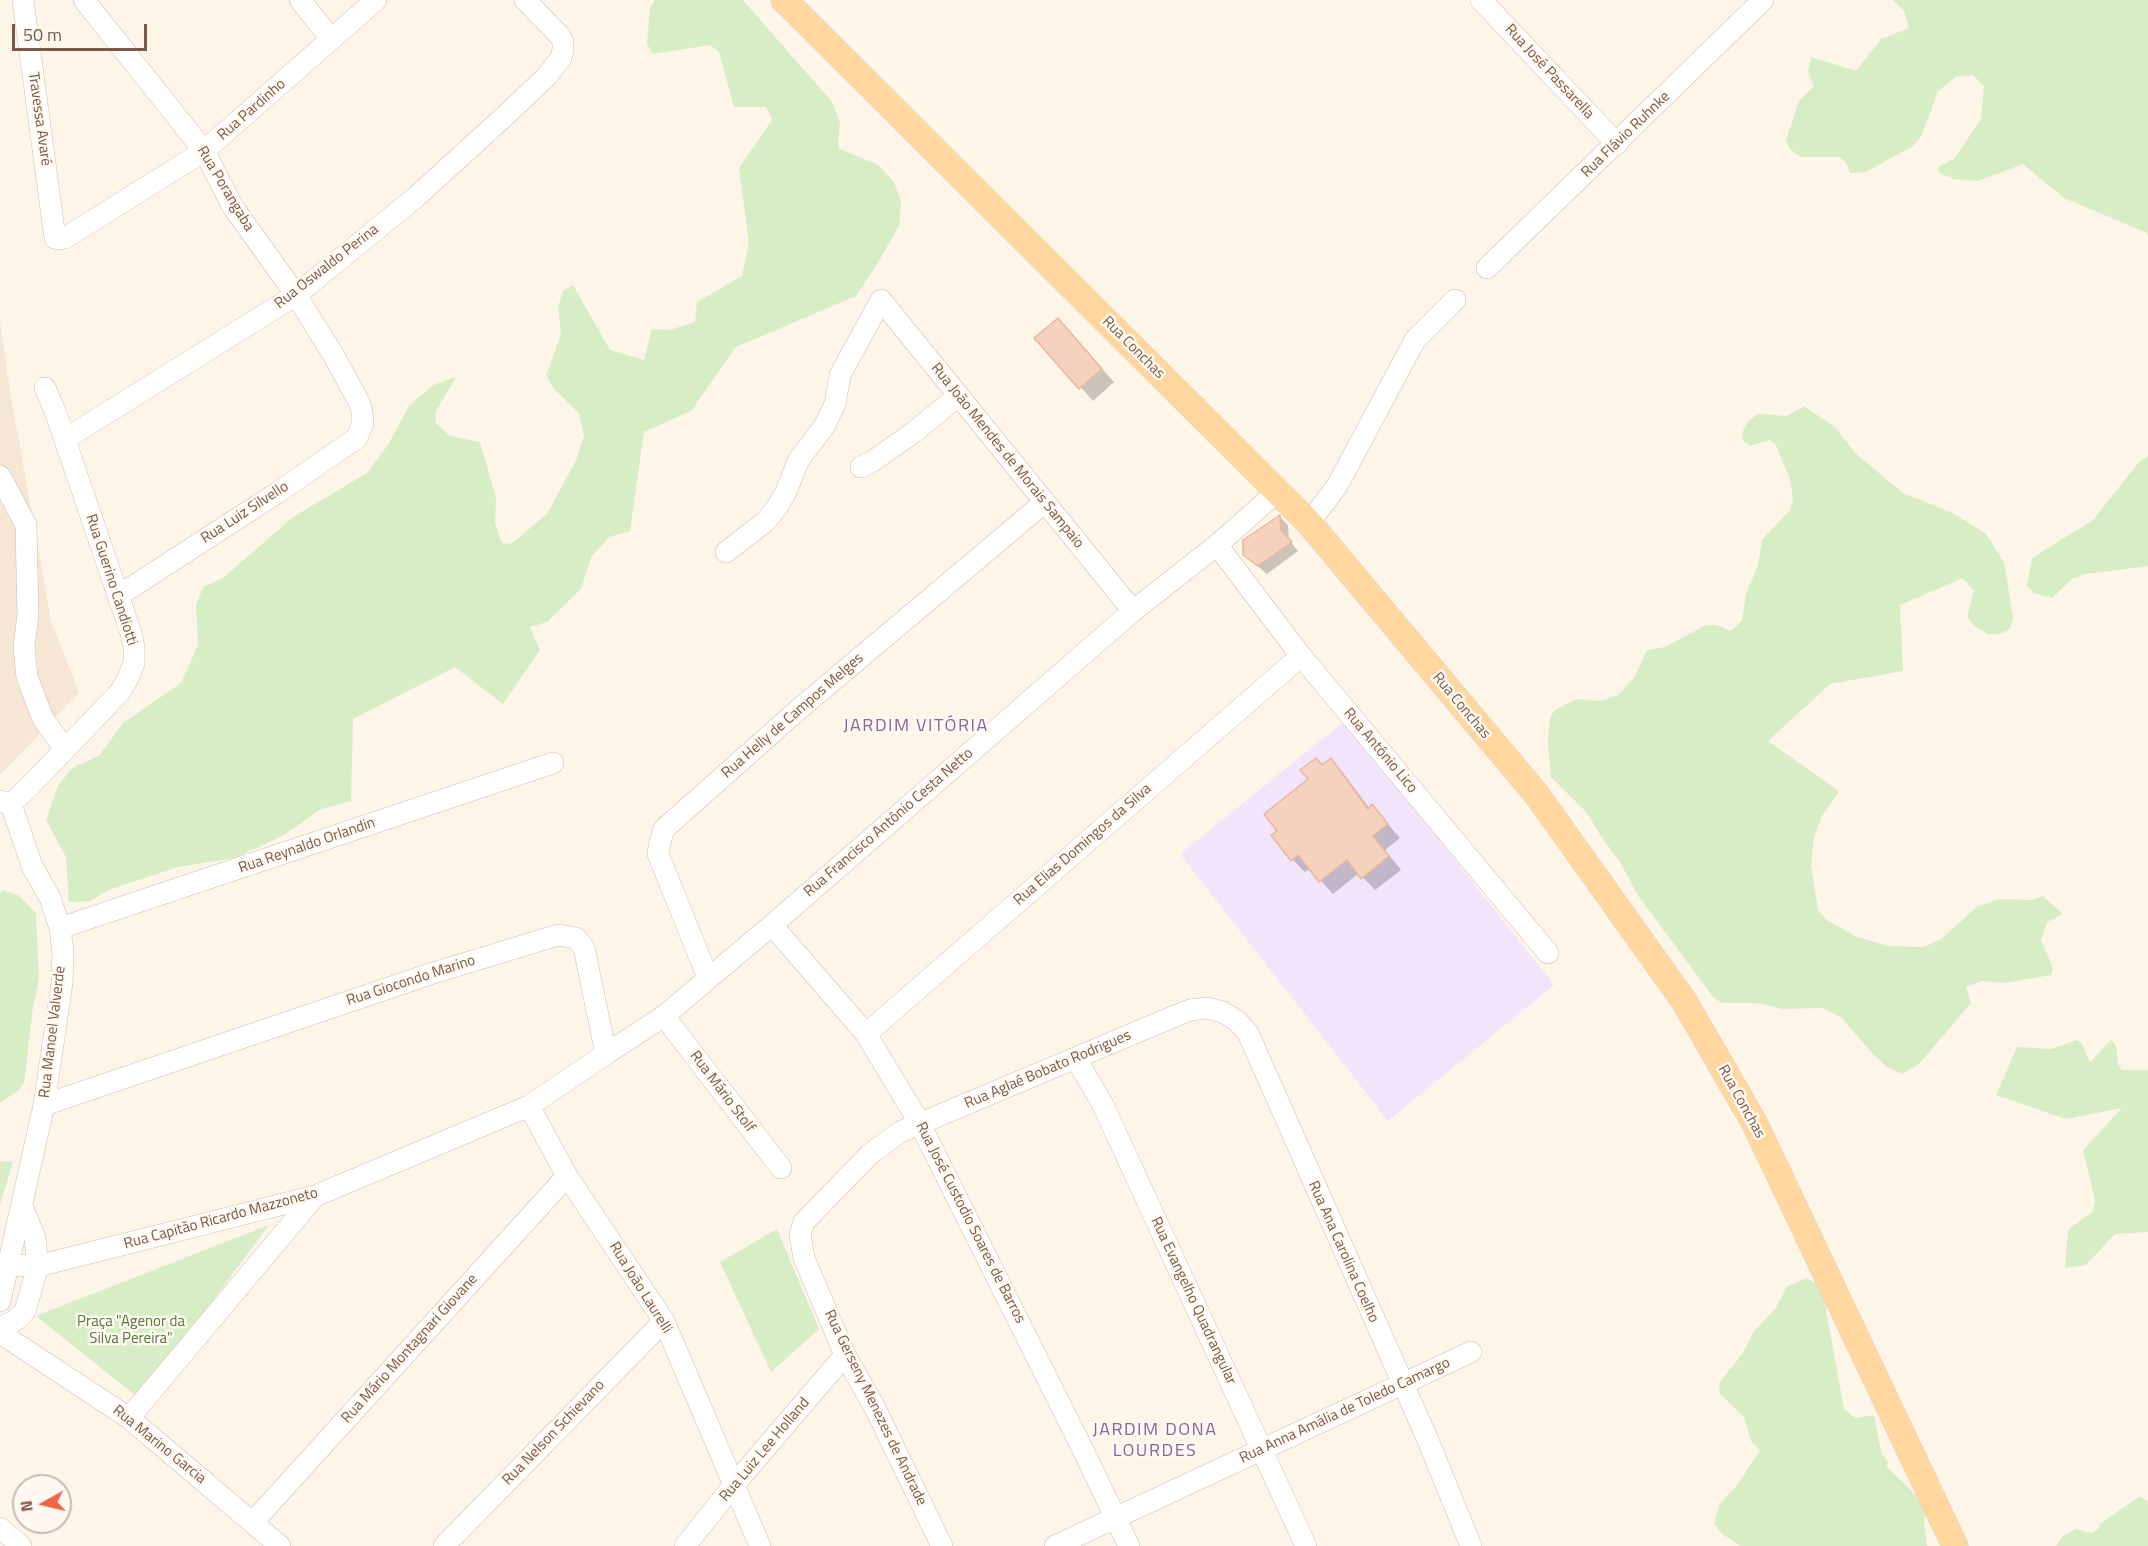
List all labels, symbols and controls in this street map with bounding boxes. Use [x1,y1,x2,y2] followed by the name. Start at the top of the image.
[15,12,150,50] scale bar
[23,21,62,48] text: 50 m
[1501,21,1597,123] street label: Rua José Passarella
[24,71,54,167] street label: Travessa Avaré
[214,75,290,145] street label: Rua Pardinho
[1578,88,1674,182] street label: Rua Flávio Ruhnke
[193,143,257,235] street label: Rua Porangaba
[272,221,382,313] street label: Rua Oswaldo Perina
[1098,313,1168,383] street label: Rua Conchas
[927,360,1087,552] street label: Rua João Mendes de Morais Sampaio
[198,478,292,548] street label: Rua Luiz Silvello
[81,512,141,648] street label: Rua Guerino Candiotti
[718,649,868,783] street label: Rua Helly de Campos Melges
[1428,669,1494,743] street label: Rua Conchas
[1339,705,1421,797] street label: Rua Antônio Lico
[843,716,989,738] district label: JARDIM VITÓRIA
[801,745,977,901] street label: Rua Francisco Antônio Cesta Netto
[1011,780,1155,910] street label: Rua Elias Domingos da Silva
[236,814,378,878] street label: Rua Reynaldo Orlandin
[344,952,478,1010] street label: Rua Giocondo Marino
[36,965,70,1099] street label: Rua Manoel Valverde
[962,1027,1134,1113] street label: Rua Aglaé Bobato Rodrigues
[686,1048,758,1136] street label: Rua Mário Stolf
[1713,1062,1769,1142] street label: Rua Conchas
[911,1119,1029,1327] street label: Rua José Custodio Soares de Barros
[1304,1178,1382,1326] street label: Rua Ana Carolina Coelho
[122,1184,320,1254] street label: Rua Capitão Ricardo Mazzoneto
[1146,1214,1240,1388] street label: Rua Evangelho Quadrangular
[605,1239,675,1337] street label: Rua João Laurelli
[338,1271,482,1427] street label: Rua Mário Montagnari Giovane
[820,1307,930,1509] street label: Rua Gerseny Menezes de Andrade
[77,1313,185,1348] park label: Praça "Agenor da Silva Pereira"
[1237,1354,1453,1468] street label: Rua Anna Amália de Toledo Camargo
[499,1377,609,1489] street label: Rua Nelson Schievano
[716,1394,814,1506] street label: Rua Luiz Lee Holland
[109,1402,209,1488] street label: Rua Marino Garcia
[1092,1420,1218,1462] district label: JARDIM DONA LOURDES
[12,1474,72,1534] north arrow
[14,1499,39,1513] text: N

